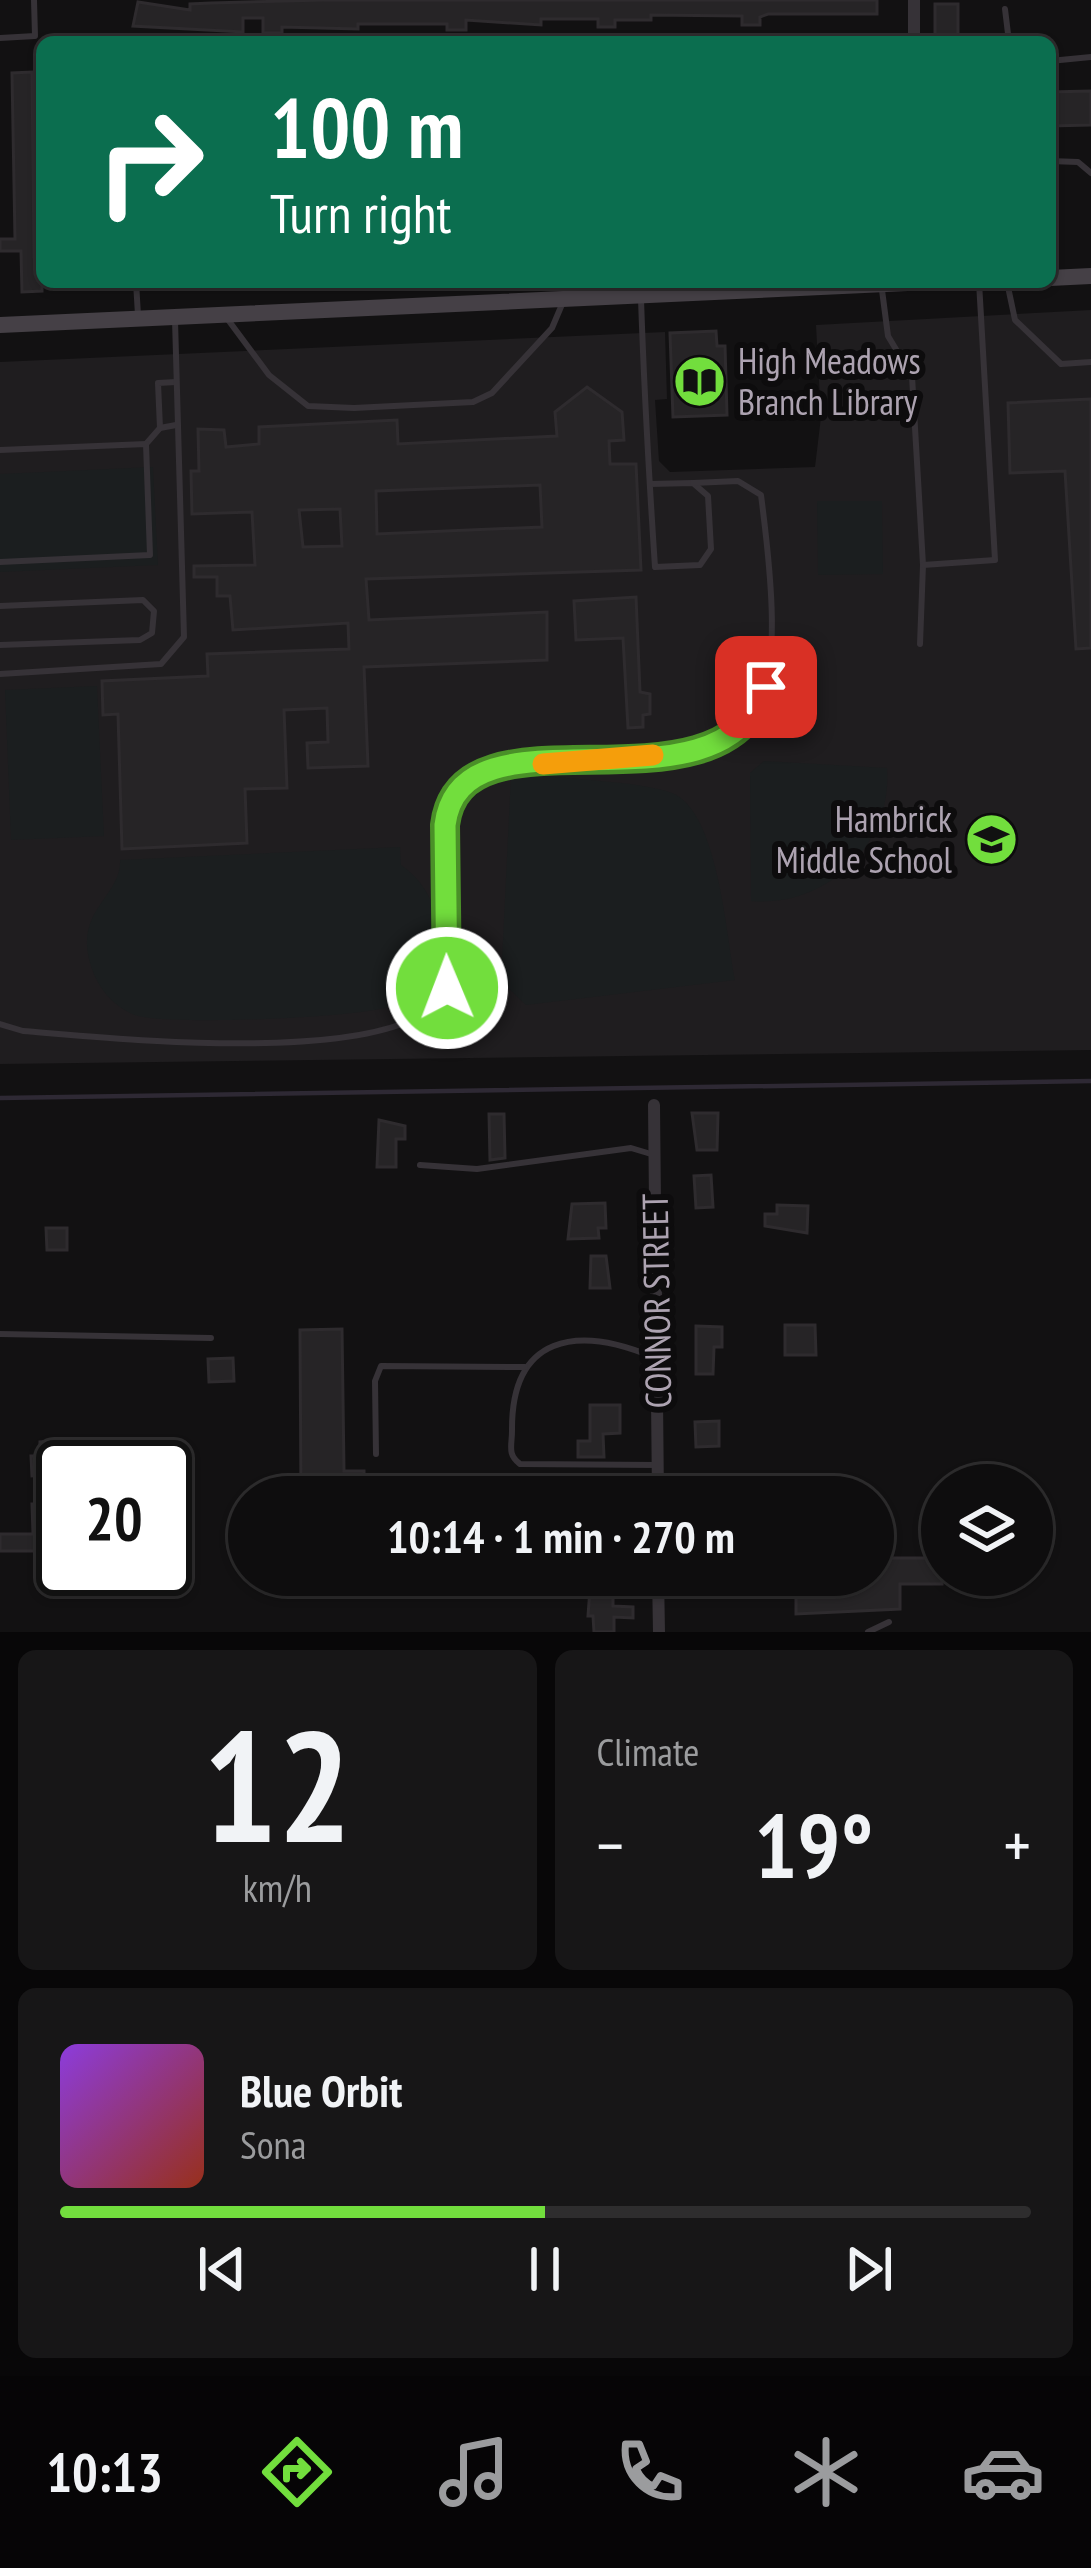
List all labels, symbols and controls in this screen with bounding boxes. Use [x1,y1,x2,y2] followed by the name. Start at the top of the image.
[270,72,463,181] text: 100 m
[72,84,228,240] icon: right
[270,178,451,248] text: Turn right
[738,337,921,425] place label: High Meadows Branch Library
[671,353,727,409] library icon: High Meadows Branch Library
[715,636,817,738] pin
[733,654,799,720] icon: arrive
[776,795,953,883] place label: Hambrick Middle School
[963,811,1019,867] school or university icon: Hambrick Middle School
[384,925,510,1051] position arrow
[631,1193,681,1409] street label: CONNOR STREET
[36,1440,192,1596] speed limit sign: 20
[921,1464,1053,1596] map controls
[921,1464,1053,1596] button: layers
[387,1507,735,1565] text: 10:14 · 1 min · 270 m
[203,1683,352,1885] text: 12
[597,1726,699,1777] text: Climate
[754,1786,873,1903] text: 19°
[597,1802,624,1887] text: −
[1004,1802,1031,1887] text: +
[243,1862,312,1913] text: km/h
[240,2061,402,2119] text: Blue Orbit
[240,2119,306,2170] text: Sona
[189,2236,255,2302] icon: previous
[512,2236,578,2302] icon: pause
[836,2236,902,2302] icon: next
[255,2430,339,2514] icon: directions
[432,2430,516,2514] icon: music
[608,2430,692,2514] icon: phone
[784,2430,868,2514] icon: climate
[961,2430,1045,2514] icon: car
[46,2437,163,2507] text: 10:13

